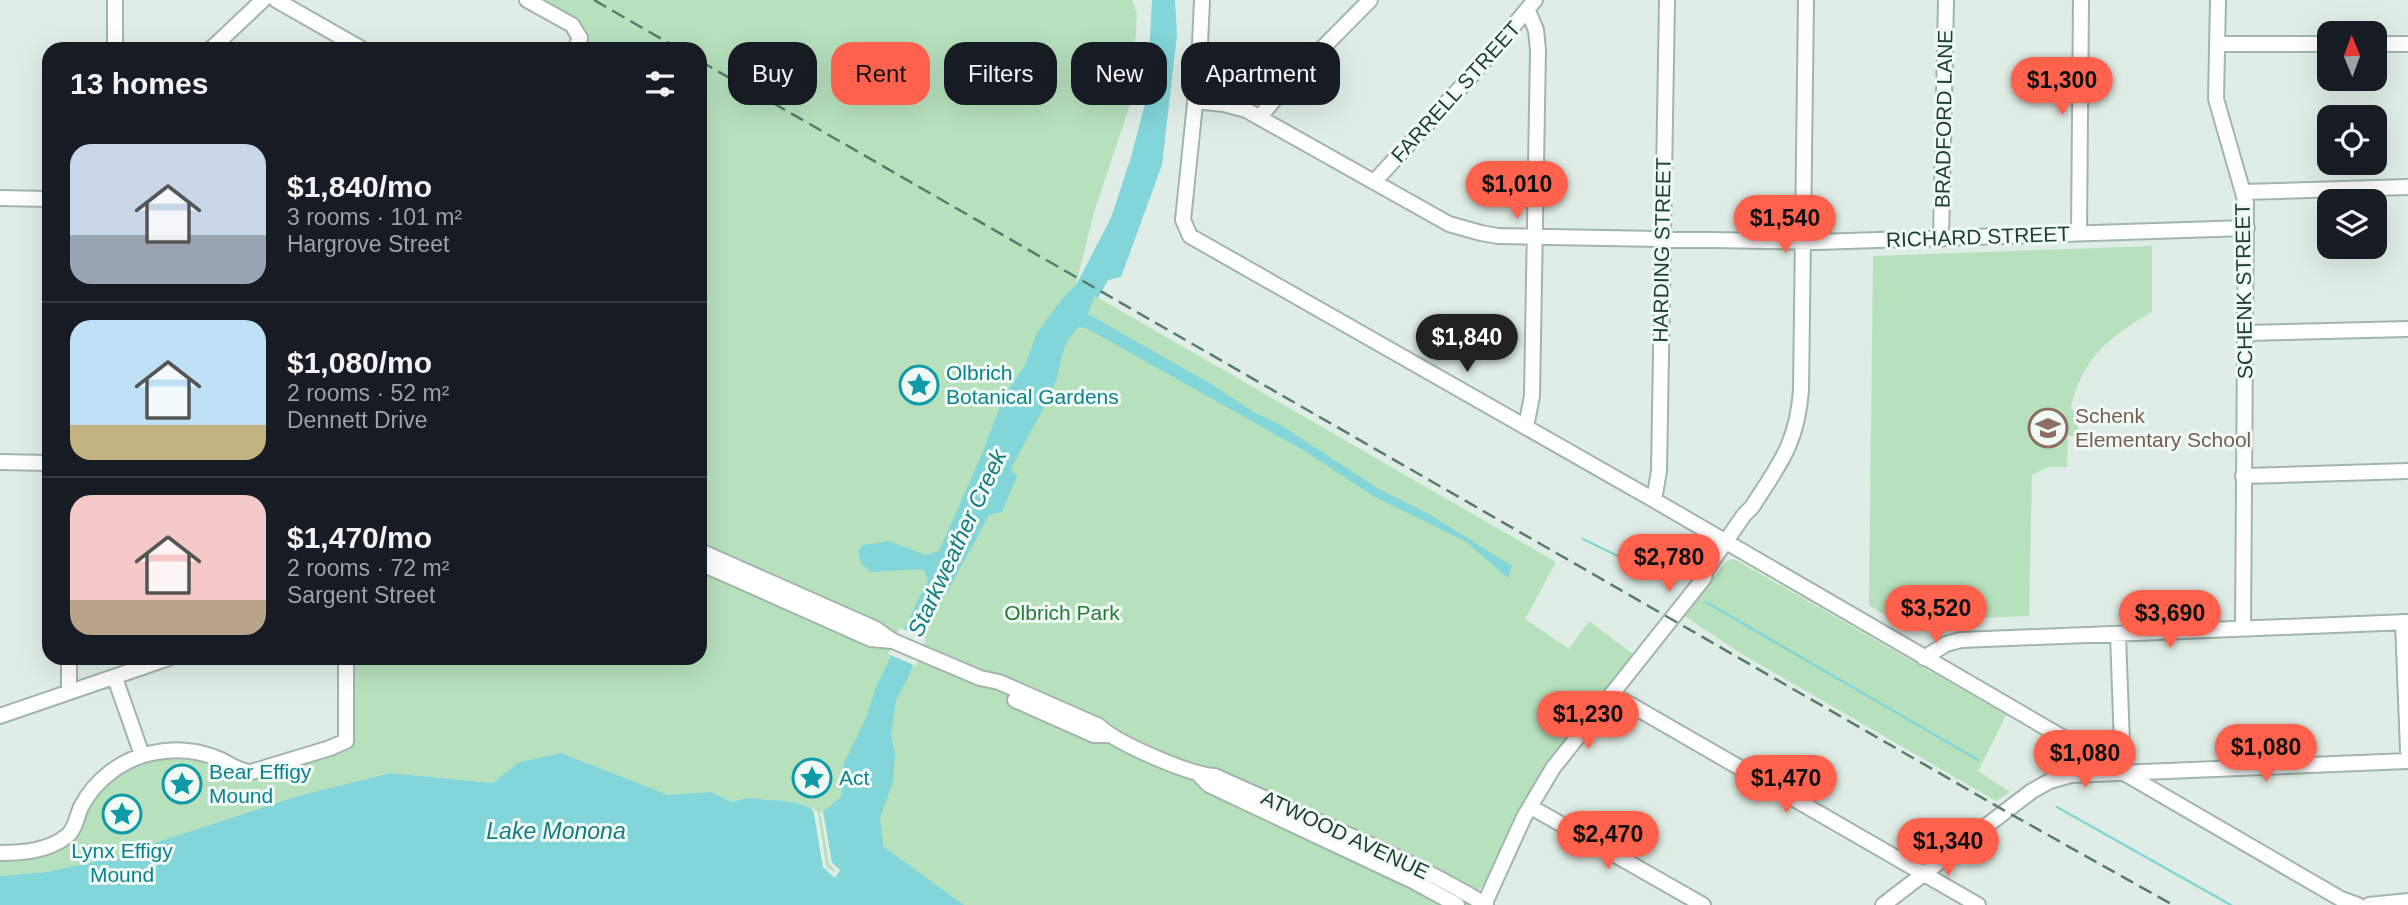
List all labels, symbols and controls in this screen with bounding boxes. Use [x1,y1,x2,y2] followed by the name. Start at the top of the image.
[1386,16,1525,167] street label: FARRELL STREET
[2317,21,2387,91] north arrow
[2317,21,2387,259] map controls
[1930,30,1957,208] street label: BRADFORD LANE
[728,42,817,105] chip: Buy
[831,42,930,105] chip: Rent
[944,42,1057,105] chip: Filters
[1071,42,1167,105] chip: New
[1181,42,1340,105] chip: Apartment
[2005,58,2119,117] pin: $1,300
[641,65,679,103] icon: filters
[70,67,208,100] text: 13 homes
[2027,67,2097,93] text: $1,300
[2317,105,2387,175] button: locate
[1648,157,1675,343] street label: HARDING STREET
[1460,162,1574,221] pin: $1,010
[287,170,432,203] text: $1,840/mo
[1482,171,1552,197] text: $1,010
[126,172,210,256] icon: home
[2317,189,2387,259] button: layers
[1728,196,1842,255] pin: $1,540
[2230,203,2257,379] street label: SCHENK STREET
[287,204,462,230] text: 3 rooms · 101 m²
[1750,205,1820,231] text: $1,540
[1885,222,2071,251] street label: RICHARD STREET
[287,231,449,257] text: Hargrove Street
[1410,314,1524,374] pin: $1,840
[1432,324,1502,350] text: $1,840
[287,346,432,379] text: $1,080/mo
[126,348,210,432] icon: home
[946,361,1119,408] place label: Olbrich Botanical Gardens
[898,364,940,406] place icon: Olbrich Botanical Gardens
[287,380,449,406] text: 2 rooms · 52 m²
[2075,404,2251,451] place label: Schenk Elementary School
[287,407,428,433] text: Dennett Drive
[2027,407,2069,449] school or university icon: Schenk Elementary School
[902,444,1012,641] water label: Starkweather Creek
[287,521,432,554] text: $1,470/mo
[126,523,210,607] icon: home
[1612,534,1726,594] pin: $2,780
[1634,544,1704,570] text: $2,780
[287,555,449,581] text: 2 rooms · 72 m²
[287,582,435,608] text: Sargent Street
[1879,586,1993,645] pin: $3,520
[2113,590,2227,650] pin: $3,690
[1901,595,1971,621] text: $3,520
[2135,600,2205,626] text: $3,690
[1004,601,1120,624] park label: Olbrich Park
[1531,692,1645,751] pin: $1,230
[1553,701,1623,727] text: $1,230
[2209,724,2323,784] pin: $1,080
[2028,730,2142,790] pin: $1,080
[2231,734,2301,760] text: $1,080
[2050,740,2120,766] text: $1,080
[1729,756,1843,815] pin: $1,470
[791,757,833,799] place icon: Act
[209,760,312,807] place label: Bear Effigy Mound
[161,763,203,805] place icon: Bear Effigy Mound
[1751,765,1821,791] text: $1,470
[839,766,870,789] place label: Act
[1258,786,1433,884] street label: ATWOOD AVENUE
[101,793,143,835] place icon: Lynx Effigy Mound
[1551,812,1665,871] pin: $2,470
[486,818,626,844] water label: Lake Monona
[1891,818,2005,878] pin: $1,340
[1573,821,1643,847] text: $2,470
[1913,828,1983,854] text: $1,340
[71,839,173,886] place label: Lynx Effigy Mound

